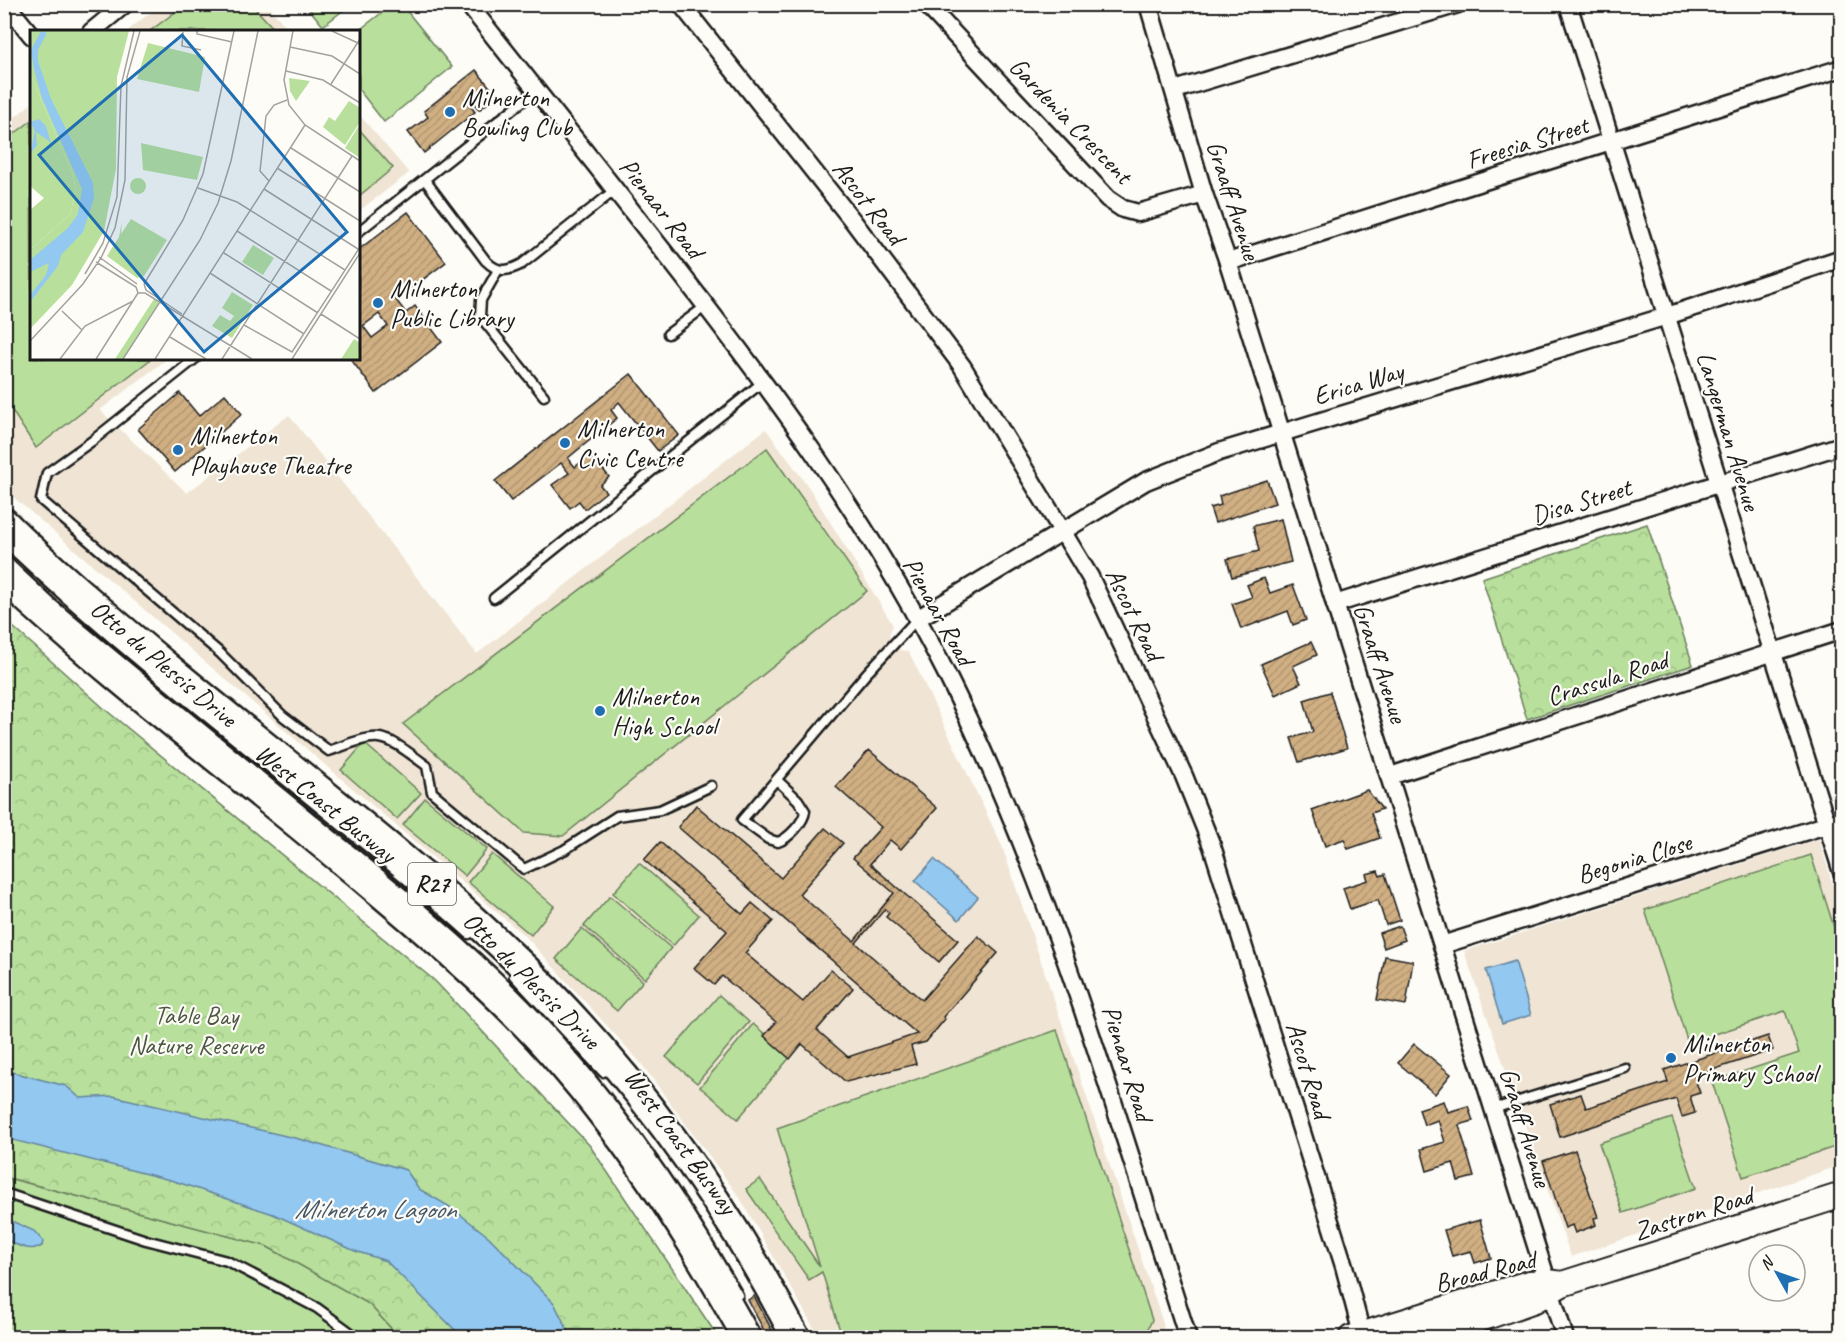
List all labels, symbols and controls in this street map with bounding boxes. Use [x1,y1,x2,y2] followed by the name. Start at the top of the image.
[30,30,360,360] inset map
[1002,50,1141,192] street label: Gardenia Crescent
[462,81,574,144] place label: Milnerton Bowling Club
[443,105,457,119] marker: Milnerton Bowling Club
[1462,108,1594,177] street label: Freesia Street
[1199,137,1269,265] street label: Graaff Avenue
[612,151,713,268] street label: Pienaar Road
[825,153,914,254] street label: Ascot Road
[390,272,516,335] place label: Milnerton Public Library
[371,296,385,310] marker: Milnerton Public Library
[1689,348,1769,516] street label: Langerman Avenue
[1309,354,1409,413] street label: Erica Way
[577,412,685,475] place label: Milnerton Civic Centre
[190,419,353,482] place label: Milnerton Playhouse Theatre
[558,436,572,450] marker: Milnerton Civic Centre
[171,443,185,457] marker: Milnerton Playhouse Theatre
[1528,470,1637,532] street label: Disa Street
[895,551,984,674] street label: Pienaar Road
[1098,563,1173,669] street label: Ascot Road
[84,592,245,735] street label: Otto du Plessis Drive
[1346,600,1416,728] street label: Graaff Avenue
[1543,642,1675,713] street label: Crassula Road
[612,680,721,743] place label: Milnerton High School
[593,704,607,718] marker: Milnerton High School
[249,736,405,872] street label: West Coast Busway
[1573,825,1697,891] street label: Begonia Close
[408,863,456,905] road number: R27
[456,905,609,1057] street label: Otto du Plessis Drive
[128,999,265,1062] park label: Table Bay Nature Reserve
[1094,1002,1162,1128] street label: Pienaar Road
[1278,1018,1340,1126] street label: Ascot Road
[1683,1027,1821,1090] place label: Milnerton Primary School
[1664,1051,1678,1065] marker: Milnerton Primary School
[617,1062,746,1222] street label: West Coast Busway
[1492,1064,1560,1192] street label: Graaff Avenue
[1630,1178,1760,1248] street label: Zastron Road
[294,1192,457,1226] water label: Milnerton Lagoon
[1431,1242,1543,1300] street label: Broad Road
[1747,1243,1807,1303] north arrow
[1755,1251,1779,1274] text: N

